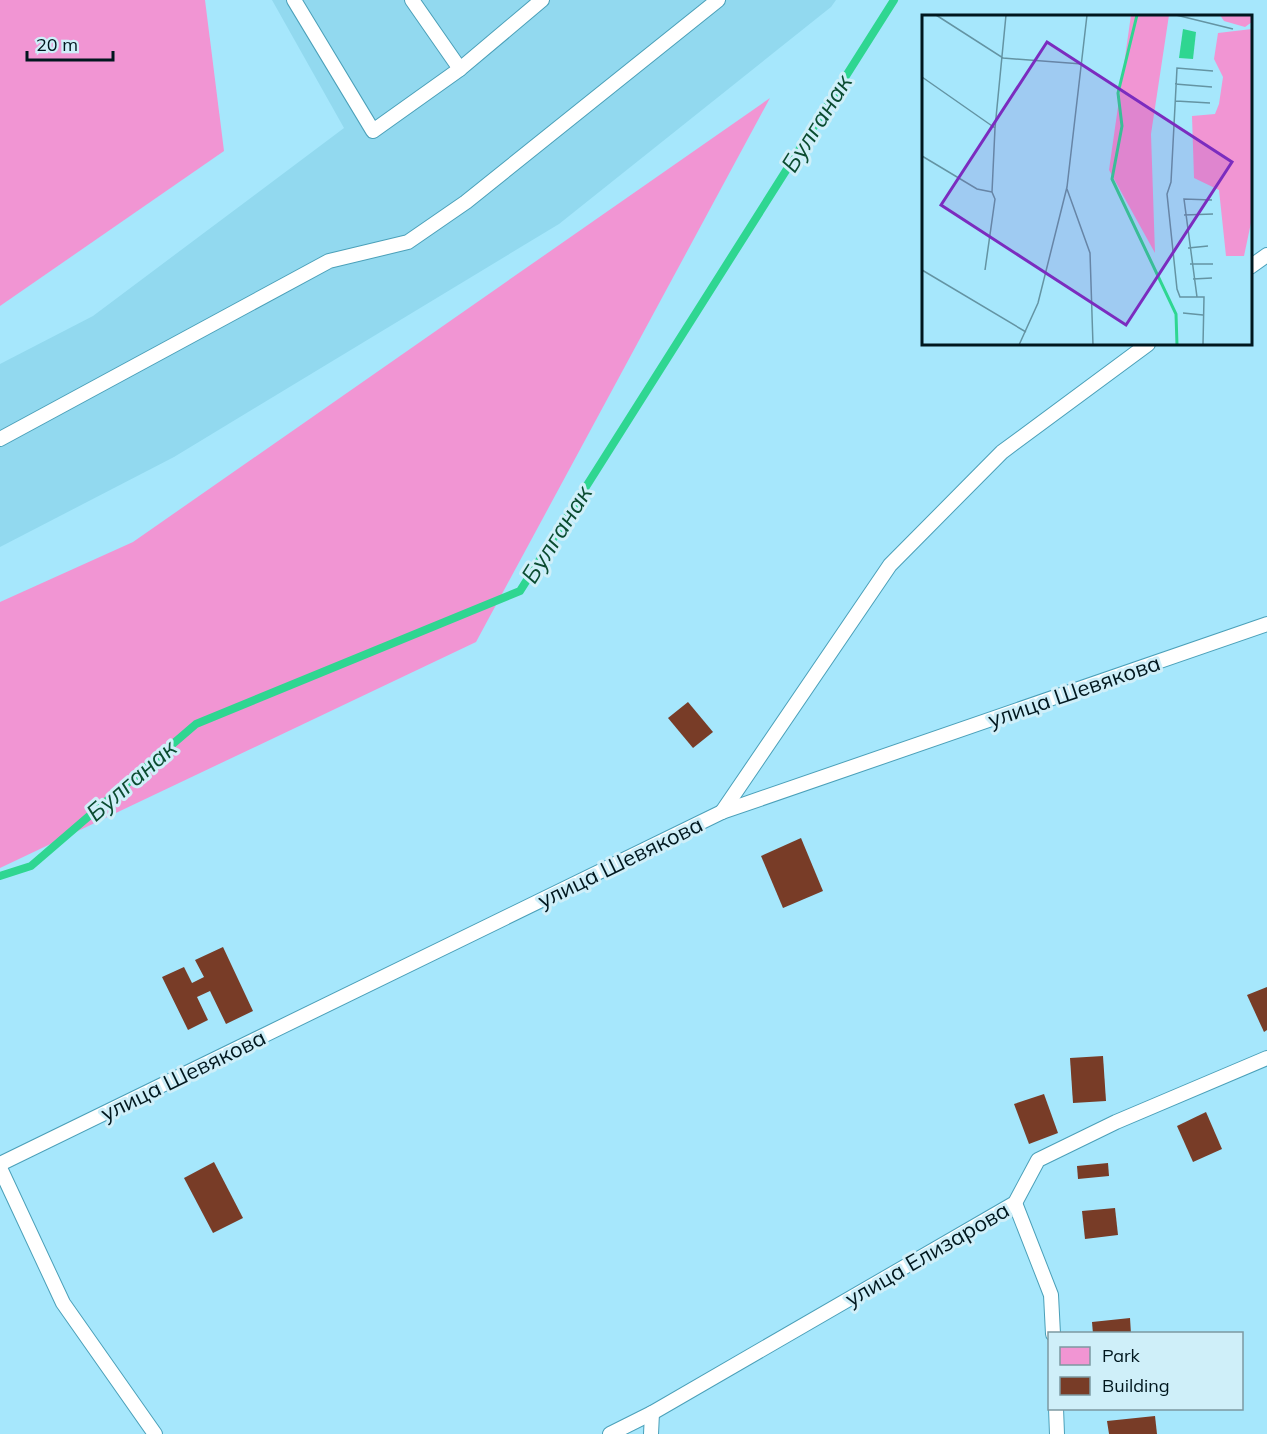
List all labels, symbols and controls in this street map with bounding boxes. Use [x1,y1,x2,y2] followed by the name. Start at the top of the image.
[922,15,1252,345] inset map
[27,24,112,62] scale bar
[36,33,78,56] text: 20 m
[774,68,858,178] water label: Булганак
[514,479,598,589] water label: Булганак
[984,648,1164,734] street label: улица Шевякова
[80,732,183,827] water label: Булганак
[533,810,707,914] street label: улица Шевякова
[96,1023,270,1127] street label: улица Шевякова
[840,1196,1014,1312] street label: улица Елизарова
[1048,1332,1243,1410] legend
[1102,1344,1141,1367] text: Park
[1102,1374,1170,1397] text: Building

